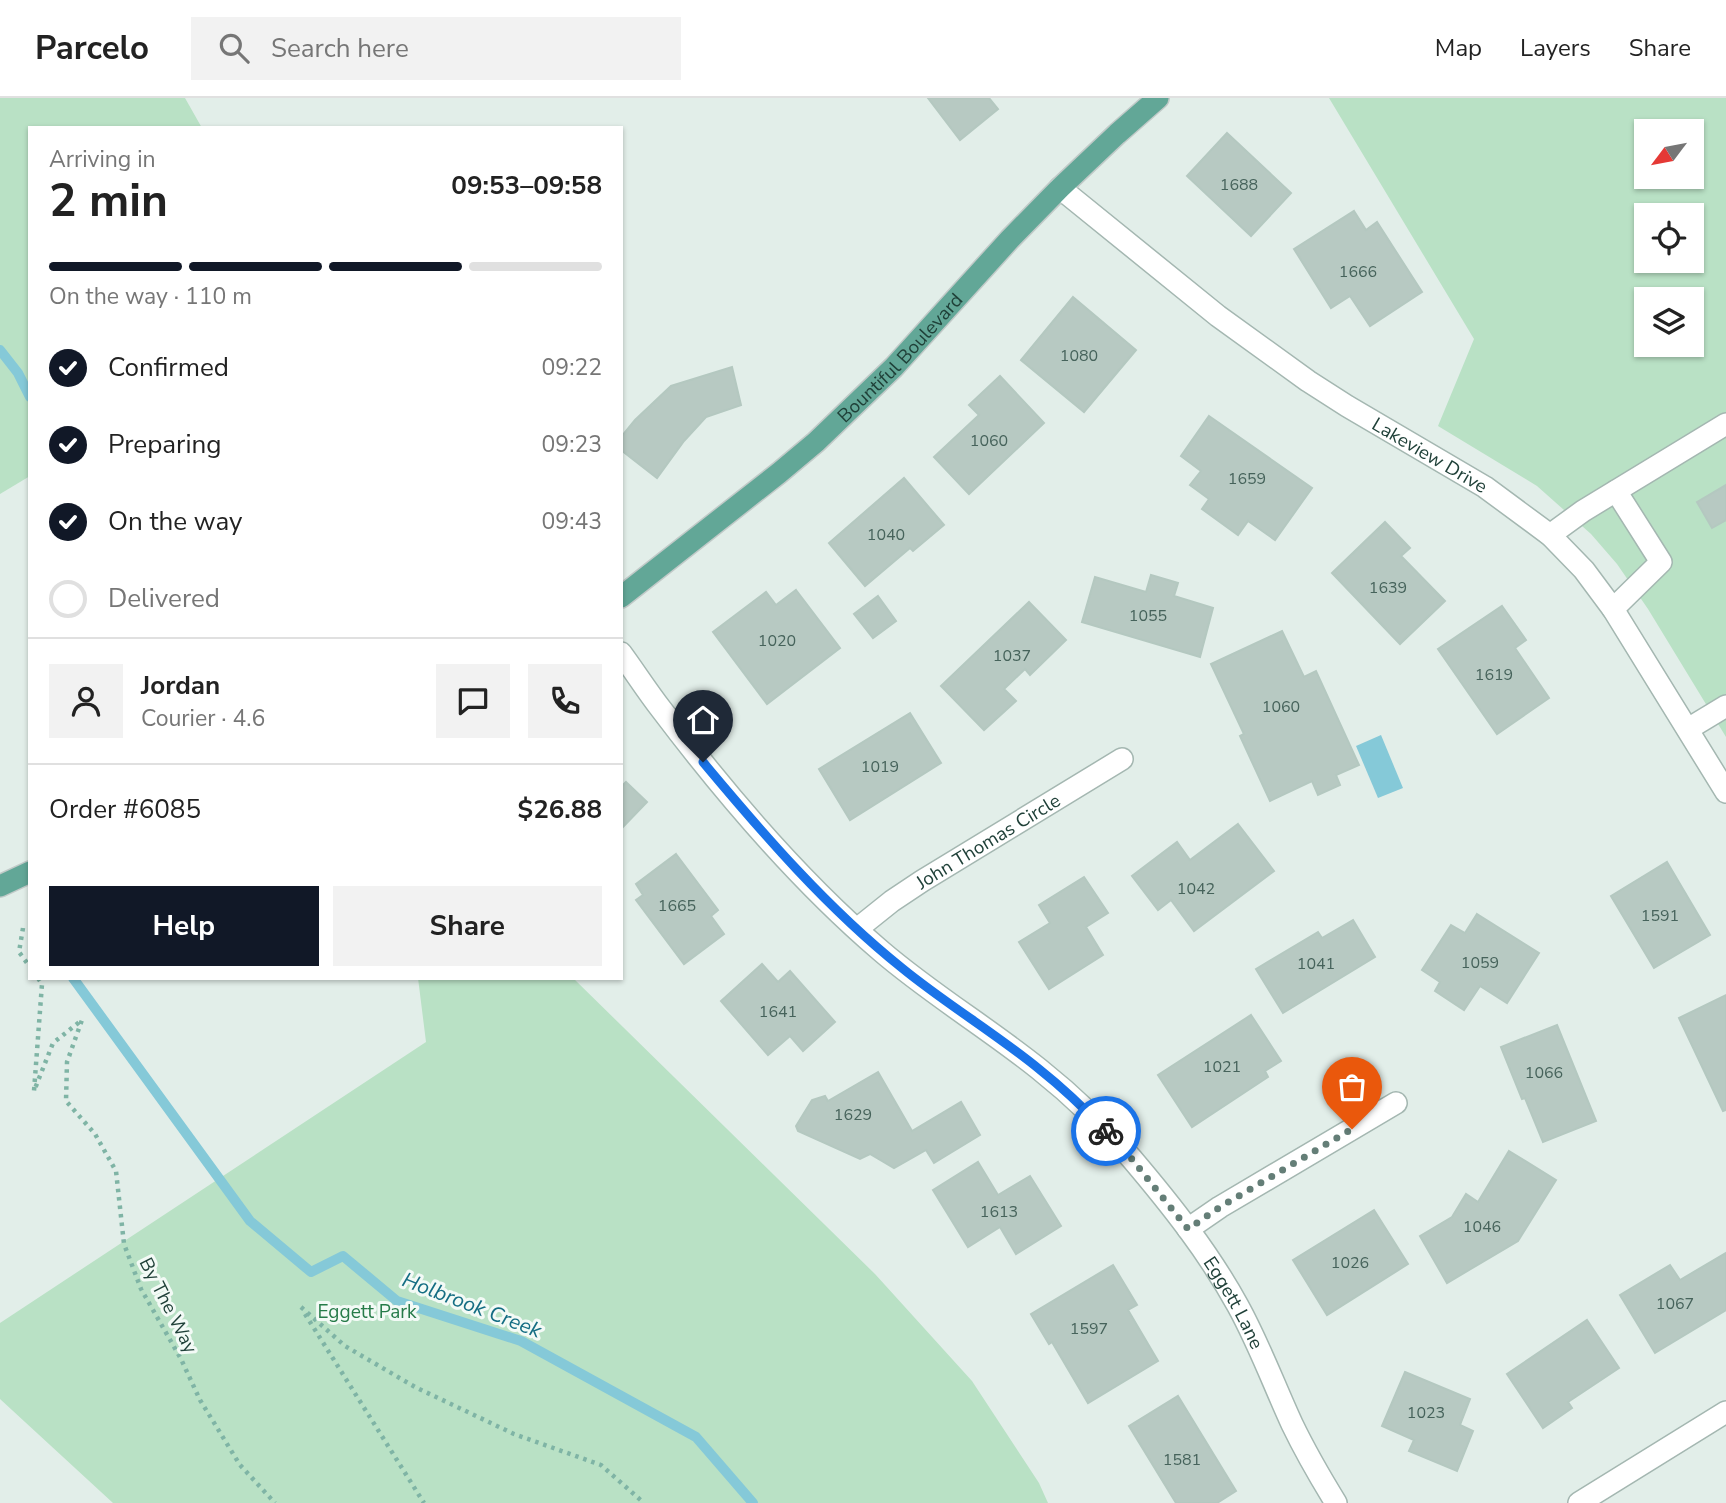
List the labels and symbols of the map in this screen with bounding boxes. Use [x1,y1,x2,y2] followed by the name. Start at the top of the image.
[1634,119,1704,189] north arrow
[1220,174,1258,196] house number: 1688
[1339,261,1377,283] house number: 1666
[832,288,969,429] street label: Bountiful Boulevard
[1060,345,1098,367] house number: 1080
[1367,412,1492,500] street label: Lakeview Drive
[970,430,1008,452] house number: 1060
[1228,468,1266,490] house number: 1659
[867,524,905,546] house number: 1040
[1369,577,1407,599] house number: 1639
[1129,605,1167,627] house number: 1055
[758,630,796,652] house number: 1020
[993,645,1031,667] house number: 1037
[1475,664,1513,686] house number: 1619
[673,690,733,762] pin
[1262,696,1300,718] house number: 1060
[861,756,899,778] house number: 1019
[910,788,1065,896] street label: John Thomas Circle
[1177,878,1215,900] house number: 1042
[658,895,696,917] house number: 1665
[1641,905,1679,927] house number: 1591
[1461,952,1499,974] house number: 1059
[1297,953,1335,975] house number: 1041
[759,1001,797,1023] house number: 1641
[1203,1056,1241,1078] house number: 1021
[1322,1057,1382,1129] pin
[1525,1062,1563,1084] house number: 1066
[1071,1096,1141,1166] courier
[834,1104,872,1126] house number: 1629
[980,1201,1018,1223] house number: 1613
[1463,1216,1501,1238] house number: 1046
[1197,1251,1270,1353] street label: Eggett Lane
[1331,1252,1369,1274] house number: 1026
[133,1253,203,1358] street label: By The Way
[398,1266,546,1345] water label: Holbrook Creek
[1656,1293,1694,1315] house number: 1067
[317,1299,417,1325] park label: Eggett Park
[1070,1318,1108,1340] house number: 1597
[1407,1402,1445,1424] house number: 1023
[1163,1449,1201,1471] house number: 1581

